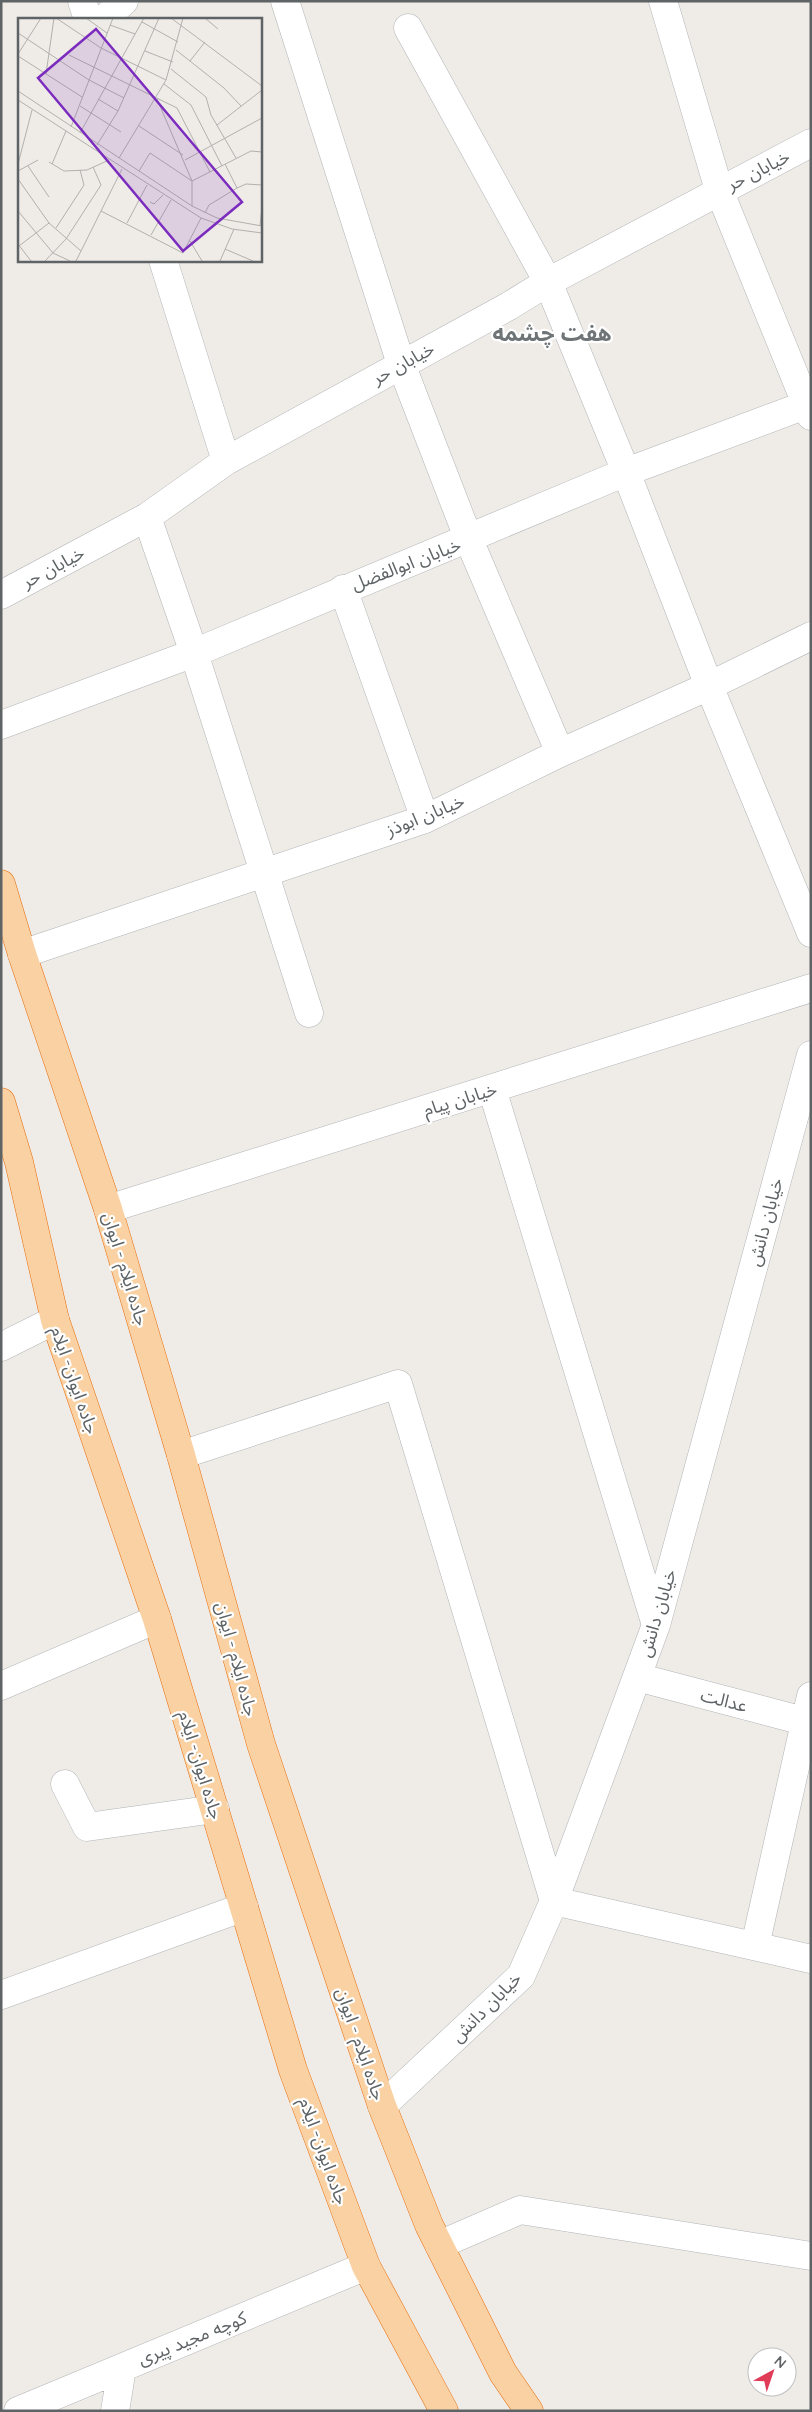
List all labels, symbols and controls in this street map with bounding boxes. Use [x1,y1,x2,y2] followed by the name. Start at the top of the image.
[18,18,261,261] inset map
[722,144,793,196] street label: خیابان حر
[492,319,612,348] district label: هفت چشمه
[367,337,438,390] street label: خیابان حر
[348,533,464,595] street label: خیابان ابوالفضل
[17,541,88,593] street label: خیابان حر
[381,789,468,842] street label: خیابان ابوذز
[420,1077,501,1124] street label: خیابان پیام
[742,1175,788,1269] street label: خیابان دانش
[95,1209,154,1329] street label: جاده ایلام - ایوان
[43,1323,104,1438] street label: جاده ایوان- ایلام
[633,1566,681,1660] street label: خیابان دانش
[208,1599,263,1719] street label: جاده ایلام - ایوان
[698,1683,750,1717] street label: عدالت
[171,1708,228,1823] street label: جاده ایوان- ایلام
[446,1967,526,2047] street label: خیابان دانش
[328,1985,391,2104] street label: جاده ایلام - ایوان
[291,2094,354,2209] street label: جاده ایوان- ایلام
[134,2306,250,2370] street label: کوچه مجید پیری
[747,2347,797,2397] north arrow
[771,2352,790,2372] text: N

